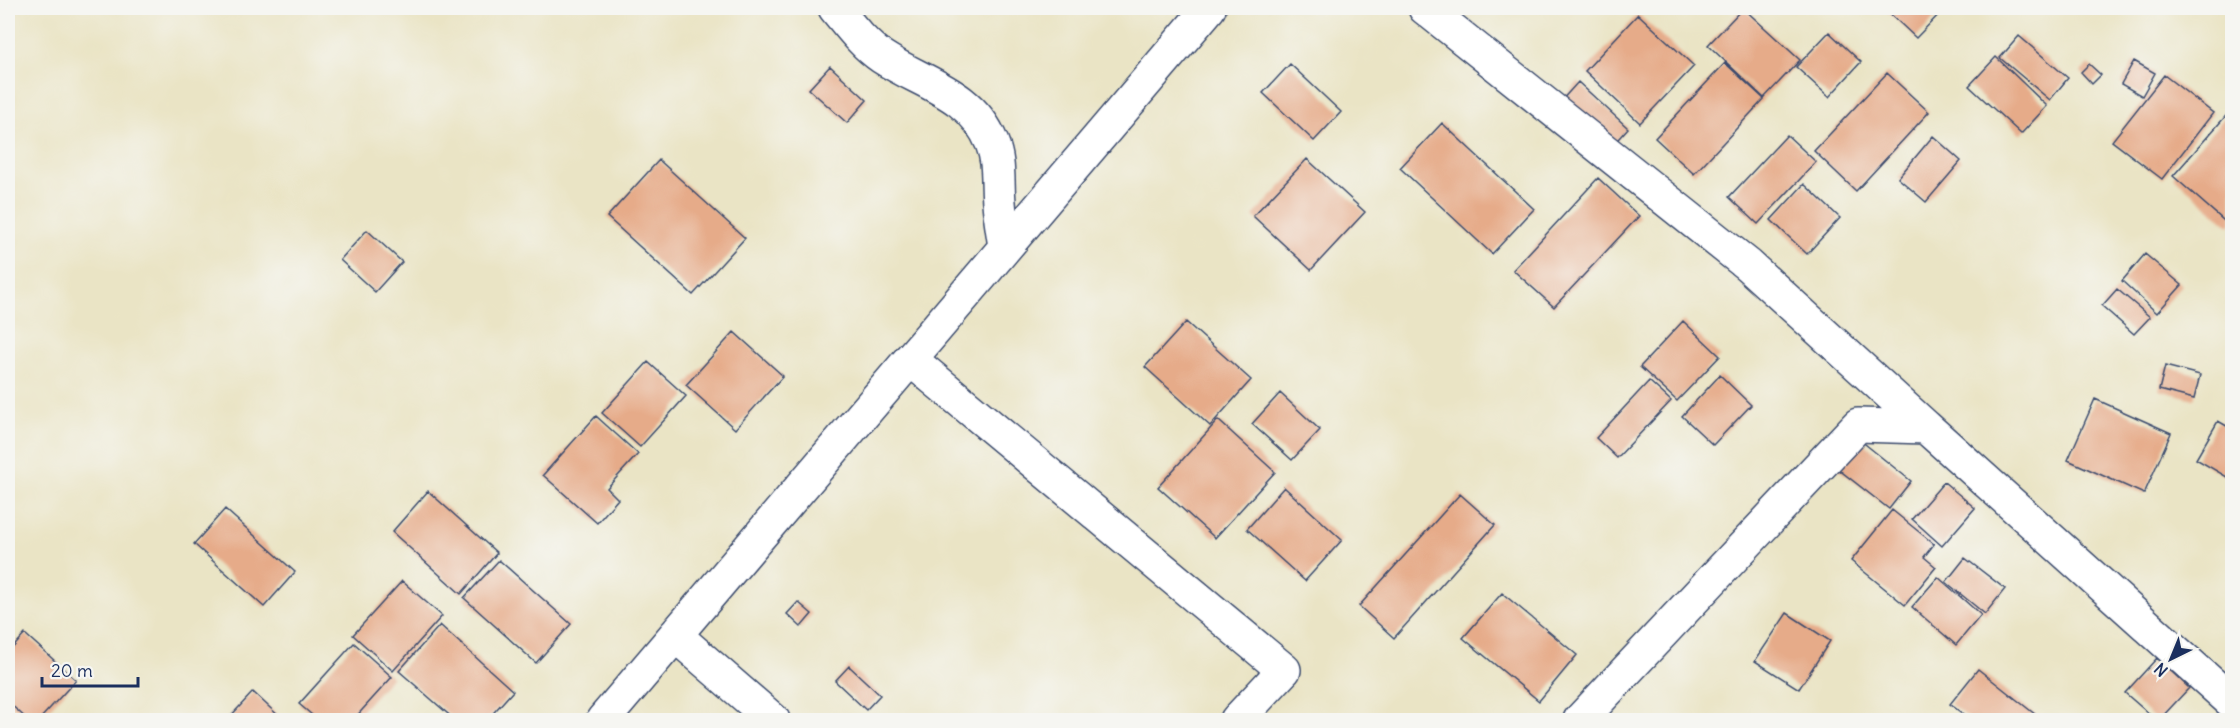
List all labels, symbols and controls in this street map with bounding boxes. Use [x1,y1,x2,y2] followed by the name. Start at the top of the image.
[2141,629,2201,689] north arrow
[42,650,138,688] scale bar
[51,659,93,682] text: 20 m
[2150,659,2172,681] text: N

